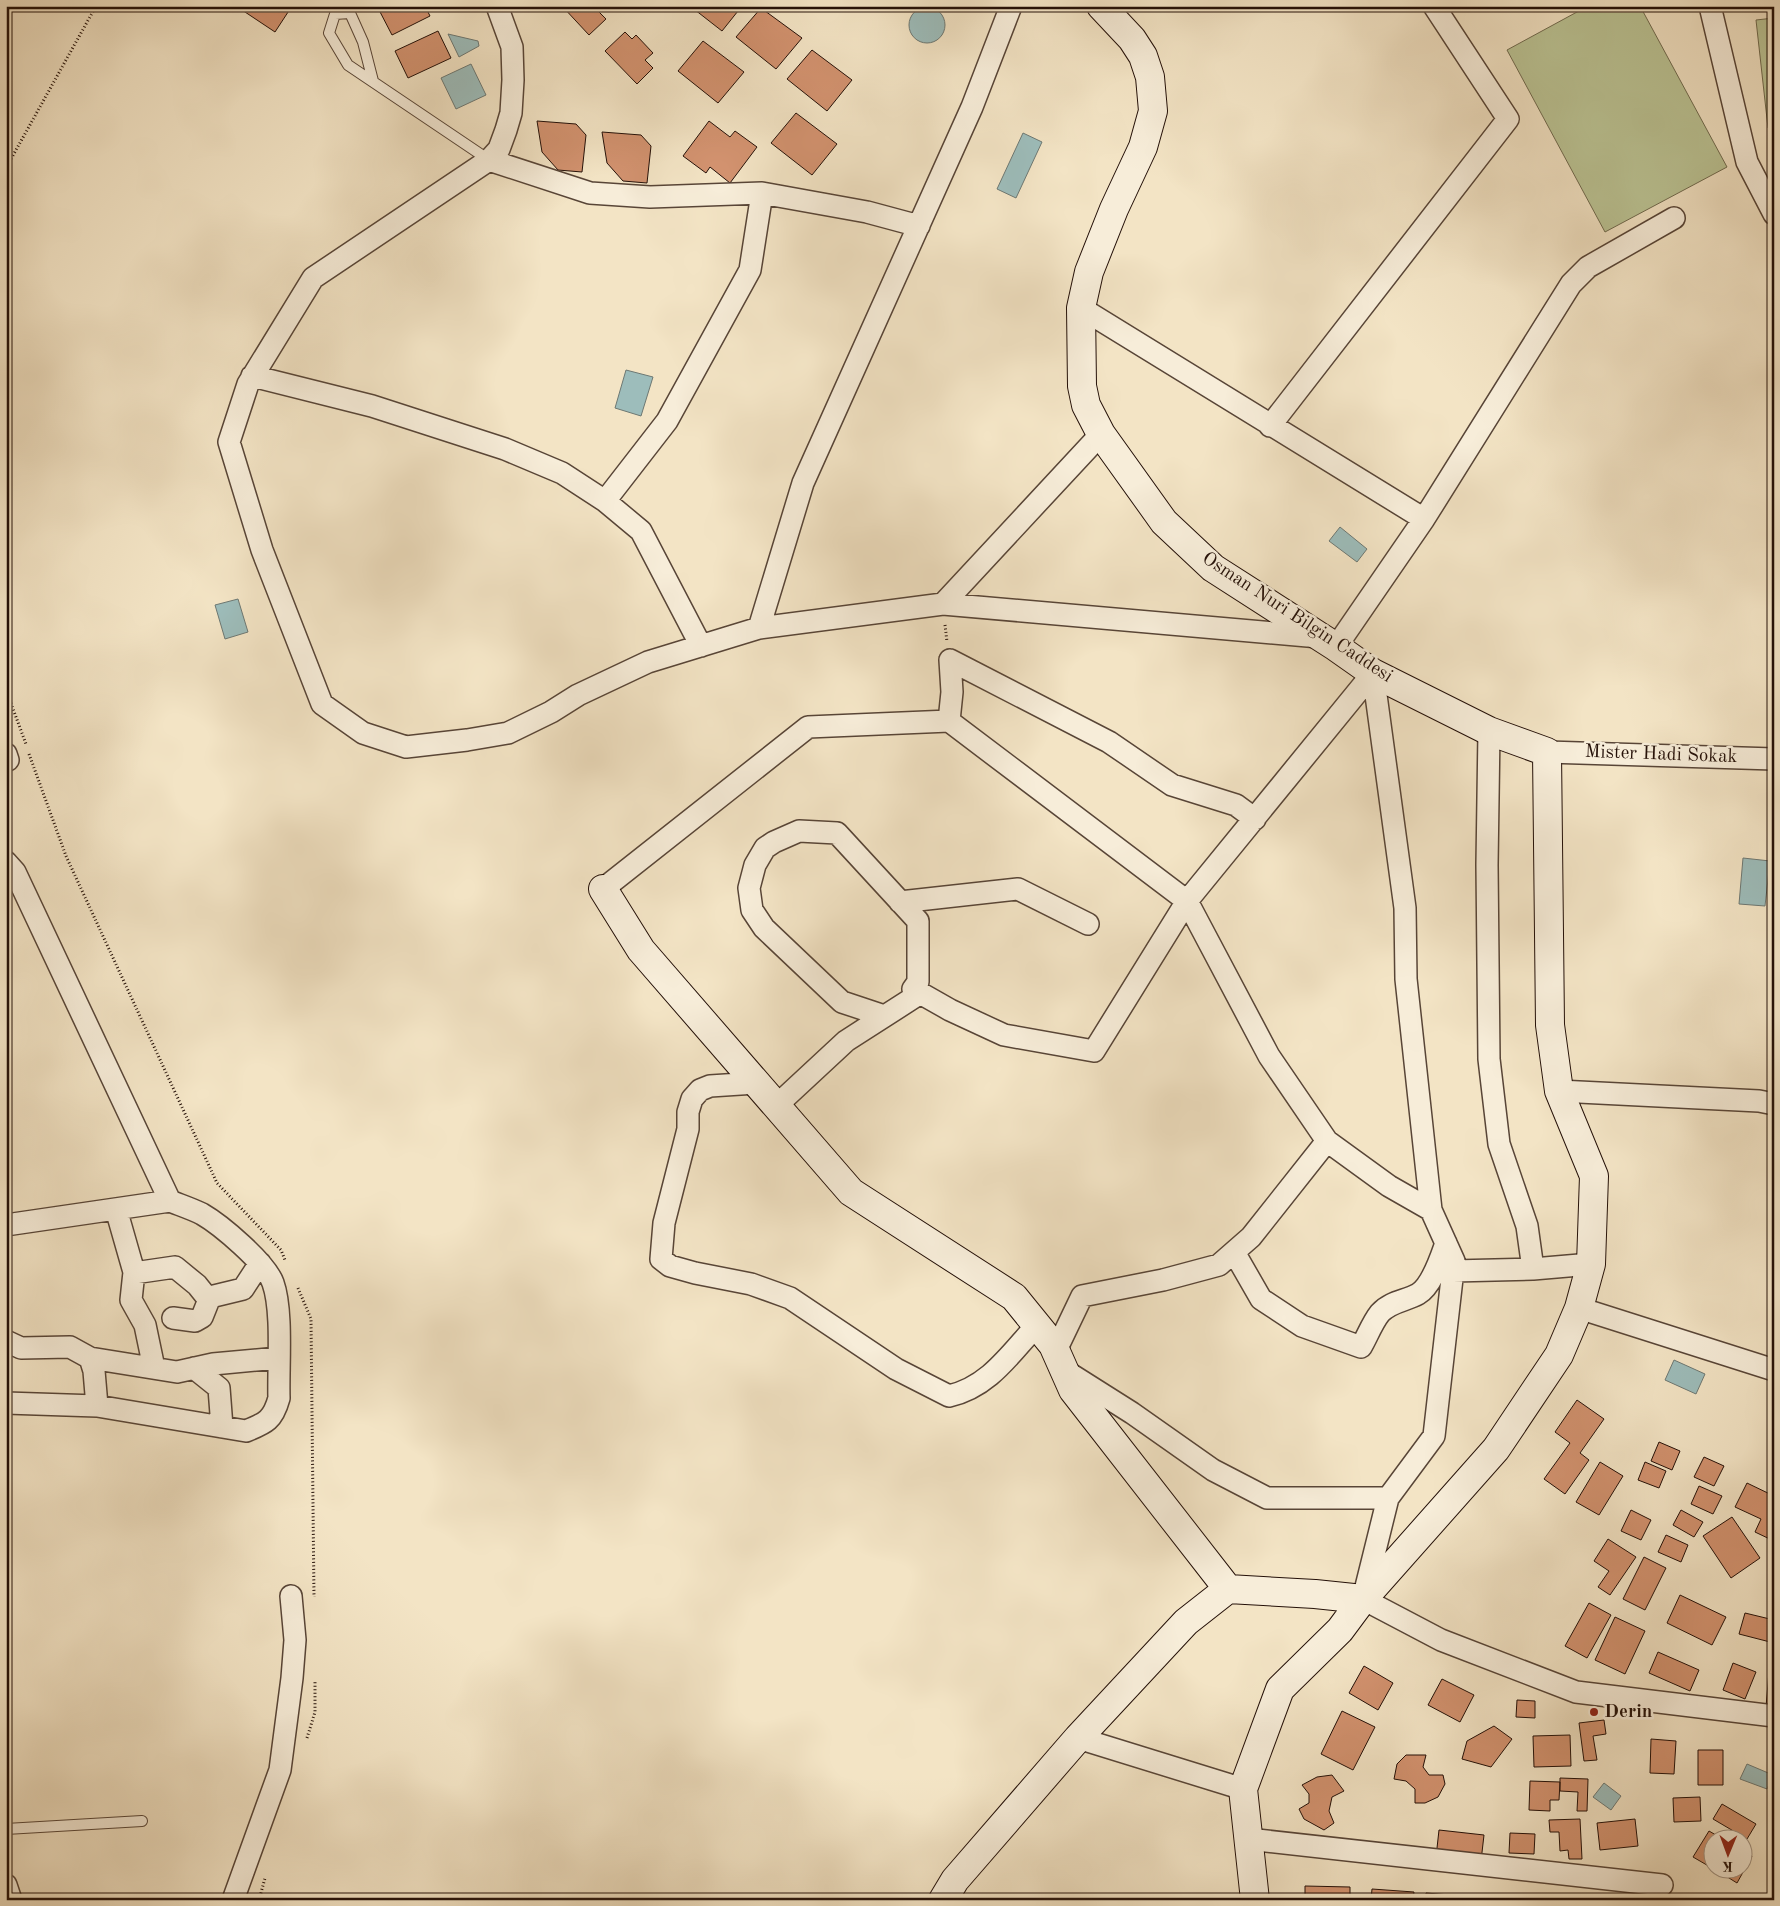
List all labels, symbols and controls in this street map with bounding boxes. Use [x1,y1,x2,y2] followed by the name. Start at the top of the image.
[1198,549,1396,687] street label: Osman Nuri Bilgin Caddesi
[1584,743,1738,767] street label: Mister Hadi Sokak
[1604,1703,1652,1722] place label: Derin
[1588,1706,1600,1718] marker: Derin
[1702,1828,1752,1878] north arrow
[1722,1859,1733,1873] text: K

